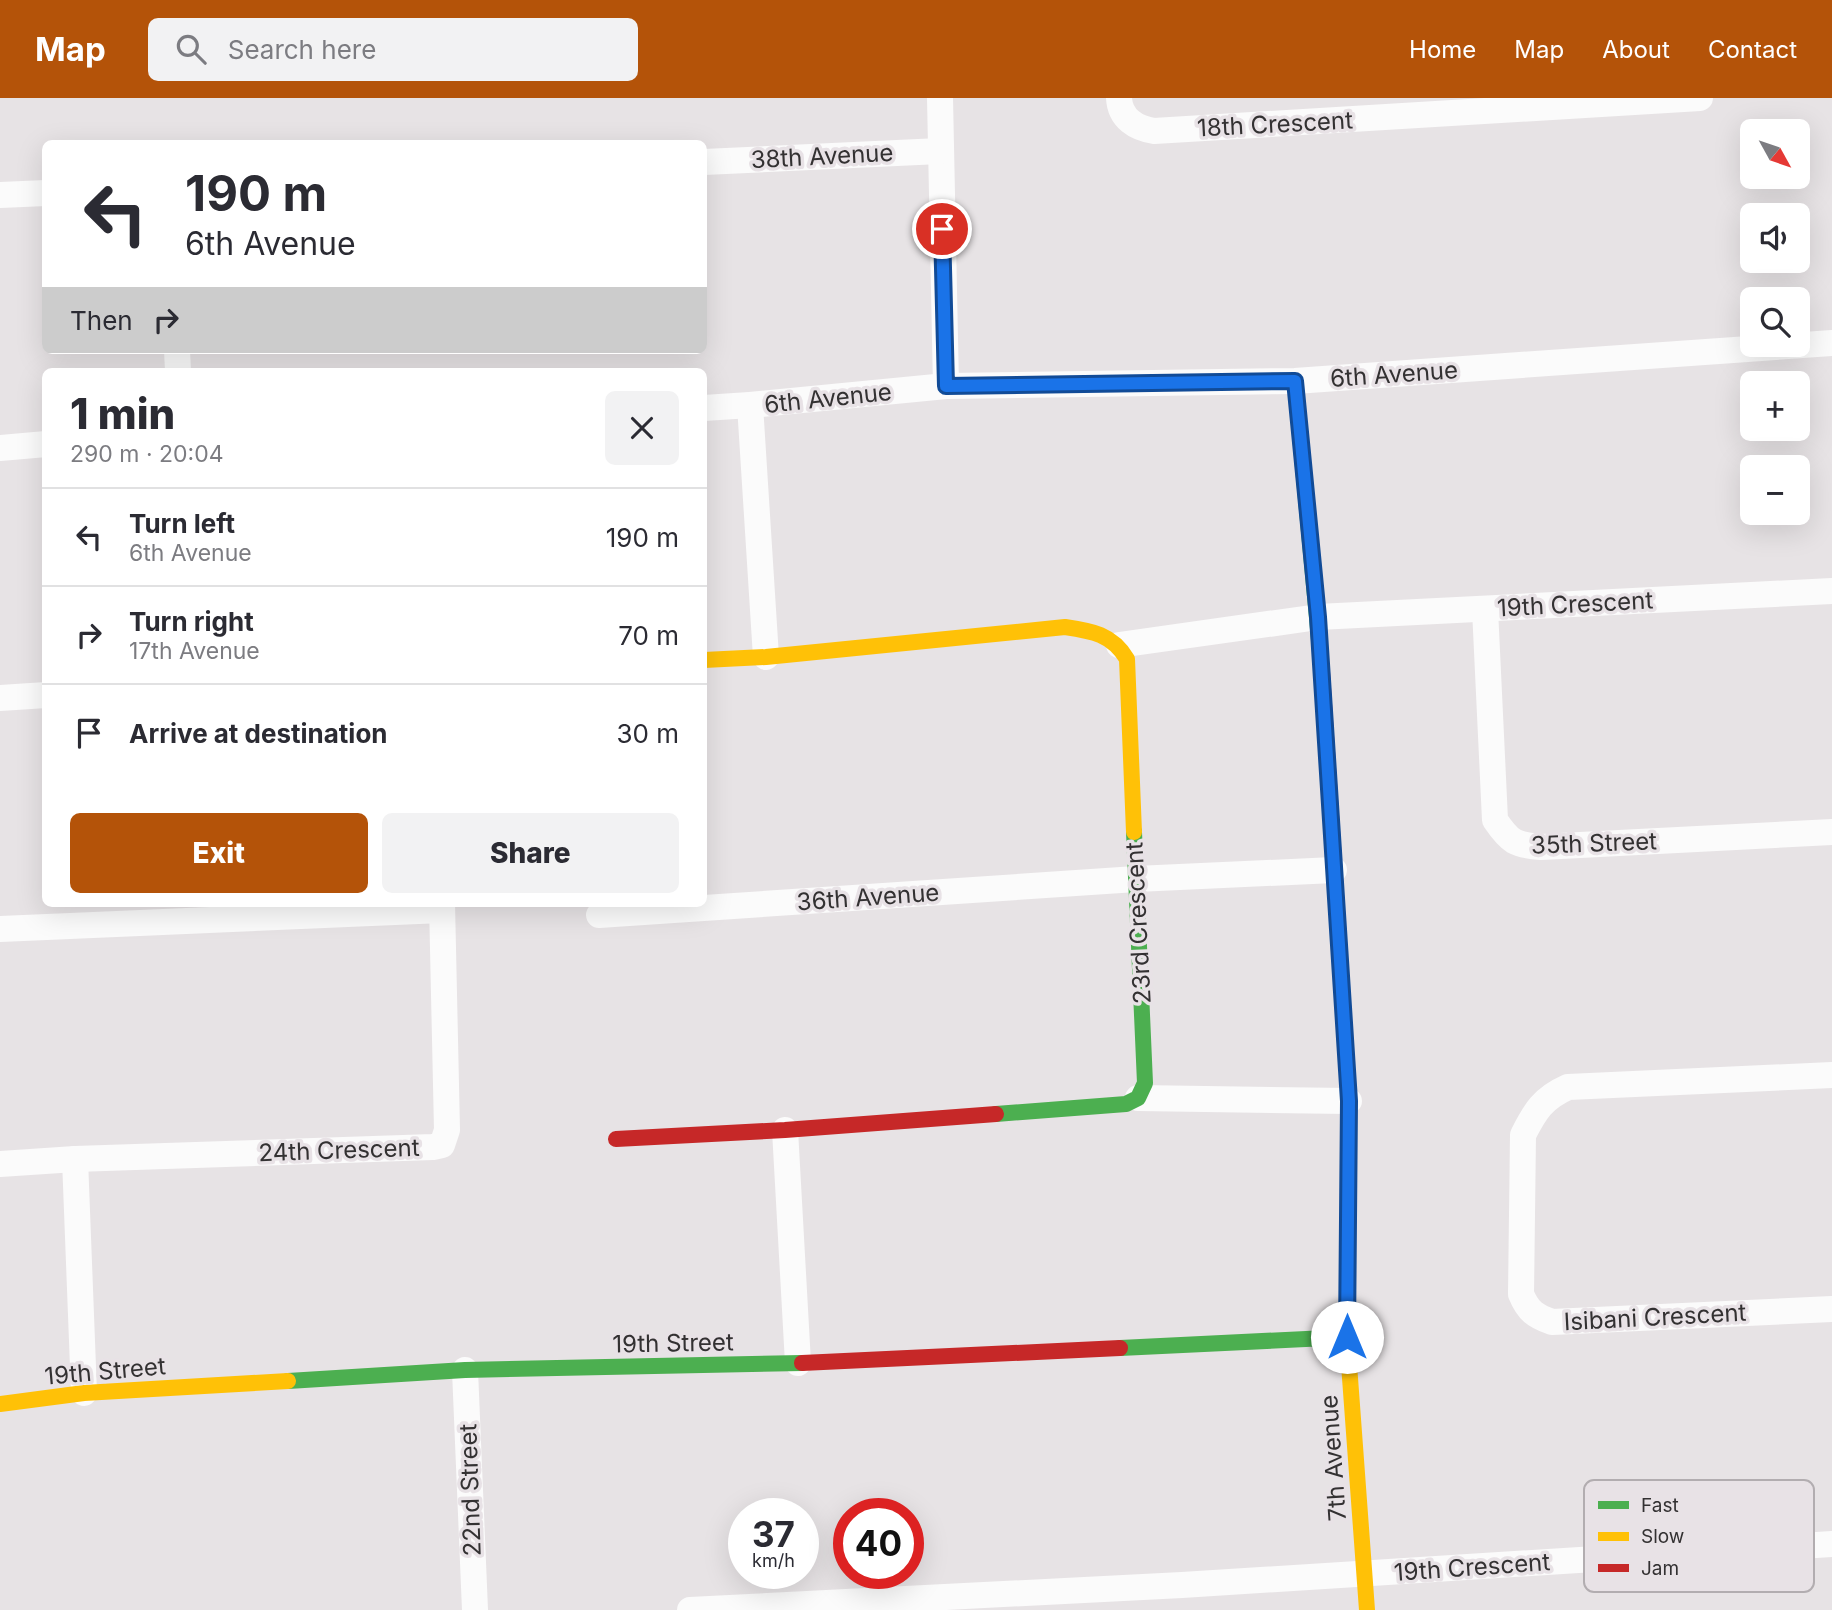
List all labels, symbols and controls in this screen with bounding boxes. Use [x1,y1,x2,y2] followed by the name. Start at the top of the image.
[148,18,638,81] search box
[35,29,106,69] text: Map
[172,30,210,68] icon: search
[228,34,376,65] text: Search here
[1409,35,1476,64] text: Home
[1514,35,1564,64] text: Map
[1602,35,1670,64] text: About
[1708,35,1797,64] text: Contact
[1196,105,1354,143] street label: 18th Crescent
[1740,119,1810,189] north arrow
[1740,119,1810,525] map controls
[750,138,894,174] street label: 38th Avenue
[185,164,327,223] text: 190 m
[70,168,161,259] icon: left
[912,199,972,259] pin
[1740,203,1810,273] button: sound
[923,210,961,248] icon: arrive
[185,224,356,263] text: 6th Avenue
[1740,287,1810,357] button: search
[147,301,185,339] icon: right
[70,305,133,336] text: Then
[1329,355,1459,393] street label: 6th Avenue
[1740,371,1810,441] button: +
[763,377,893,419] street label: 6th Avenue
[70,388,175,439] text: 1 min
[605,391,679,465] button: close
[70,440,224,468] text: 290 m · 20:04
[1740,455,1810,525] button: −
[129,508,235,539] text: Turn left
[70,518,108,556] icon: left
[606,522,679,553] text: 190 m
[129,539,252,567] text: 6th Avenue
[1496,585,1654,623] street label: 19th Crescent
[129,606,254,637] text: Turn right
[70,616,108,654] icon: right
[618,620,679,651] text: 70 m
[129,637,260,665] text: 17th Avenue
[70,714,108,752] icon: arrive
[129,718,388,749] text: Arrive at destination
[616,718,679,749] text: 30 m
[70,813,368,893] button: Exit
[382,813,679,893] button: Share
[1531,826,1658,860] street label: 35th Street
[1119,841,1157,1005] street label: 23rd Crescent
[796,878,940,916] street label: 36th Avenue
[258,1133,420,1167] street label: 24th Crescent
[1563,1298,1747,1336] street label: Isibani Crescent
[1310,1300,1384,1374] position arrow
[612,1327,734,1359] street label: 19th Street
[43,1351,167,1391] street label: 19th Street
[1314,1394,1352,1522] street label: 7th Avenue
[453,1423,487,1557] street label: 22nd Street
[1584,1480,1814,1592] legend
[1641,1494,1679,1517] text: Fast
[833,1498,924,1589] speed limit sign: 40
[752,1513,795,1555] text: 37
[1641,1525,1684,1548] text: Slow
[1393,1547,1551,1587] street label: 19th Crescent
[752,1550,795,1571] text: km/h
[1641,1557,1679,1580] text: Jam

